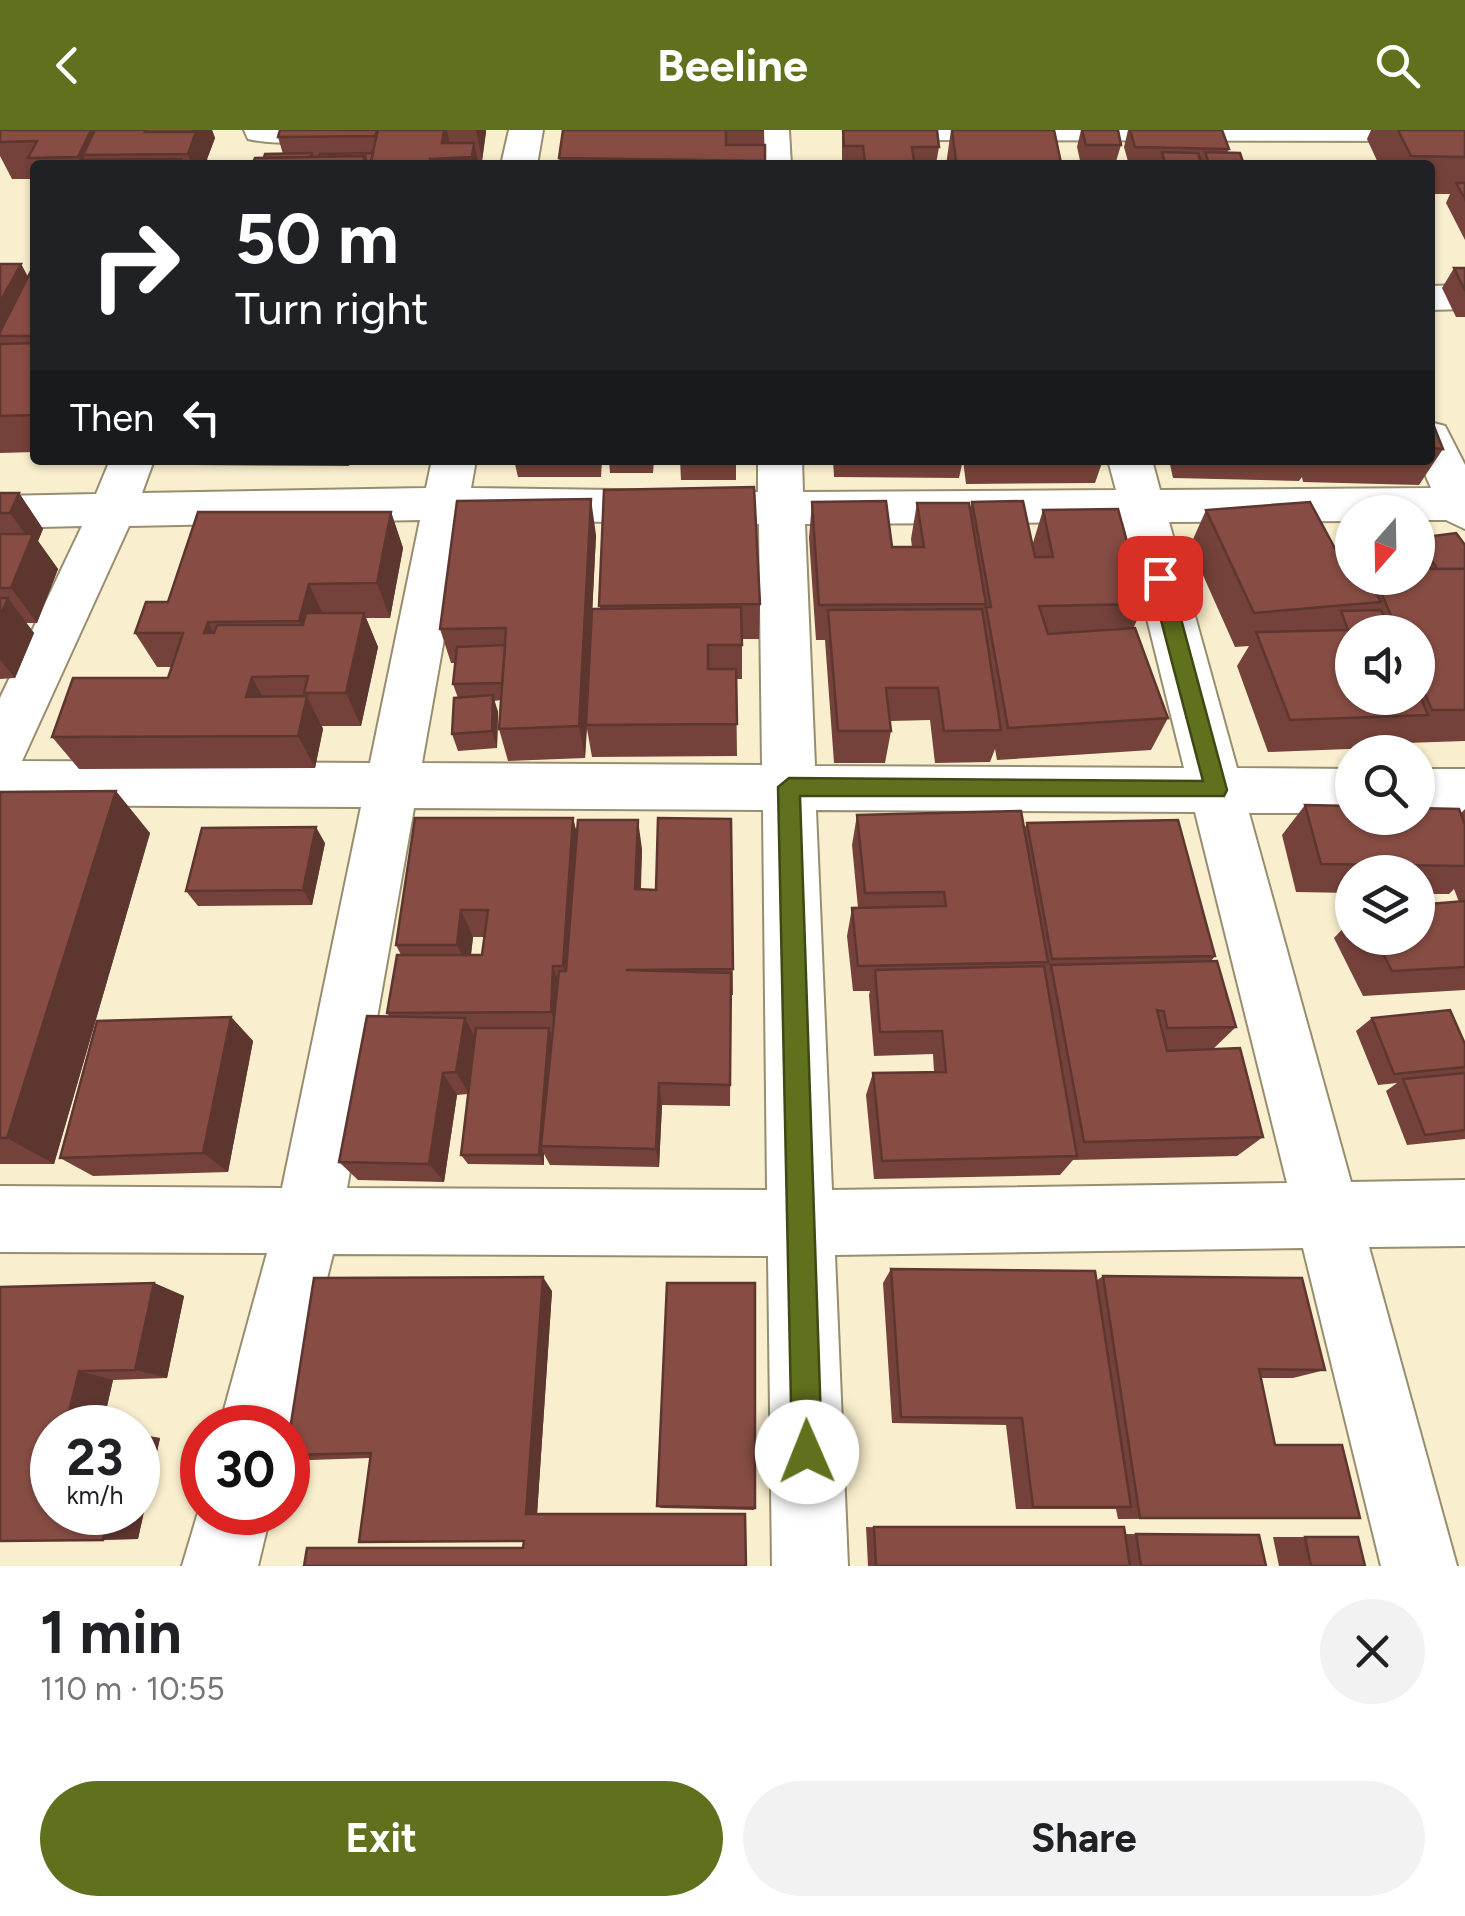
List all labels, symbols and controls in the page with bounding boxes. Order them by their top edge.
icon: back [40,38,95,93]
text: Beeline [657,38,808,92]
icon: search [1370,38,1425,93]
text: 50 m [235,196,399,281]
icon: right [70,200,200,330]
text: Turn right [235,281,428,335]
icon: left [174,390,229,445]
text: Then [70,395,154,441]
north arrow [1335,495,1435,595]
map controls [1335,495,1435,955]
pin [1118,536,1203,621]
icon: arrive [1133,551,1188,606]
button: sound [1335,615,1435,715]
button: search [1335,735,1435,835]
button: layers [1335,855,1435,955]
position arrow [755,1400,859,1504]
speed limit sign: 30 [180,1405,310,1535]
text: 23 [67,1427,123,1488]
text: km/h [66,1480,124,1510]
text: 1 min [40,1596,182,1668]
button: close [1320,1599,1425,1704]
text: 110 m · 10:55 [40,1670,225,1708]
button: Exit [40,1781,723,1896]
button: Share [743,1781,1425,1896]

